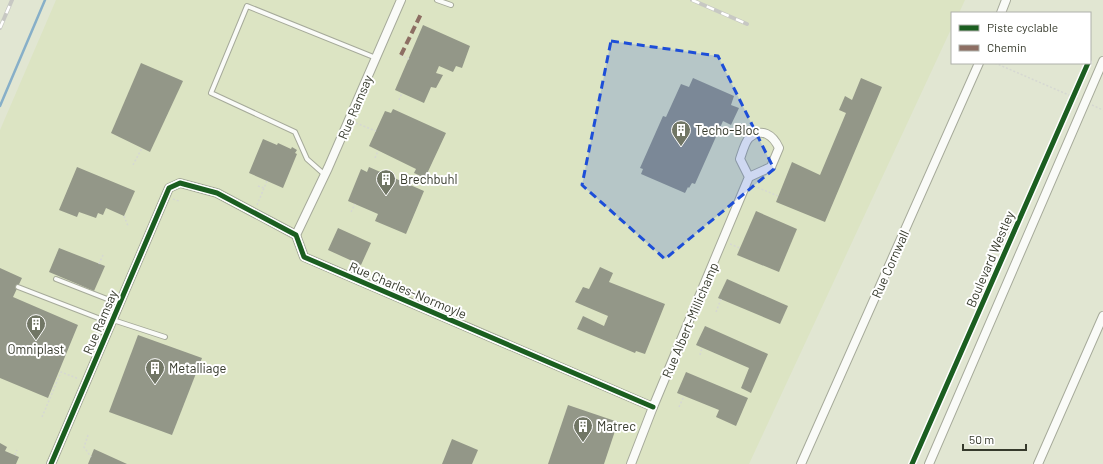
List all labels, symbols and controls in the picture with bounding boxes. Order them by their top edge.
legend [951,12,1091,64]
text: Piste cyclable [987,20,1058,34]
text: Chemin [987,40,1027,54]
street label: Rue Ramsay [334,72,376,142]
building icon: Techo-Bloc [670,119,692,147]
place label: Techo-Bloc [695,122,760,138]
building icon: Brechbuhl [375,168,397,196]
place label: Brechbuhl [400,171,458,187]
street label: Boulevard Westley [962,208,1018,310]
street label: Rue Cornwall [868,227,912,301]
street label: Rue Charles-Normoyle [347,258,469,322]
street label: Rue Albert-Millichamp [658,260,722,380]
street label: Rue Ramsay [79,287,121,357]
building icon: Omniplast [25,313,47,341]
place label: Omniplast [8,341,64,357]
building icon: Metalliage [144,357,166,385]
place label: Metalliage [169,360,226,376]
building icon: Matrec [572,415,594,443]
place label: Matrec [597,418,636,434]
scale bar [963,426,1026,452]
text: 50 m [969,432,994,446]

